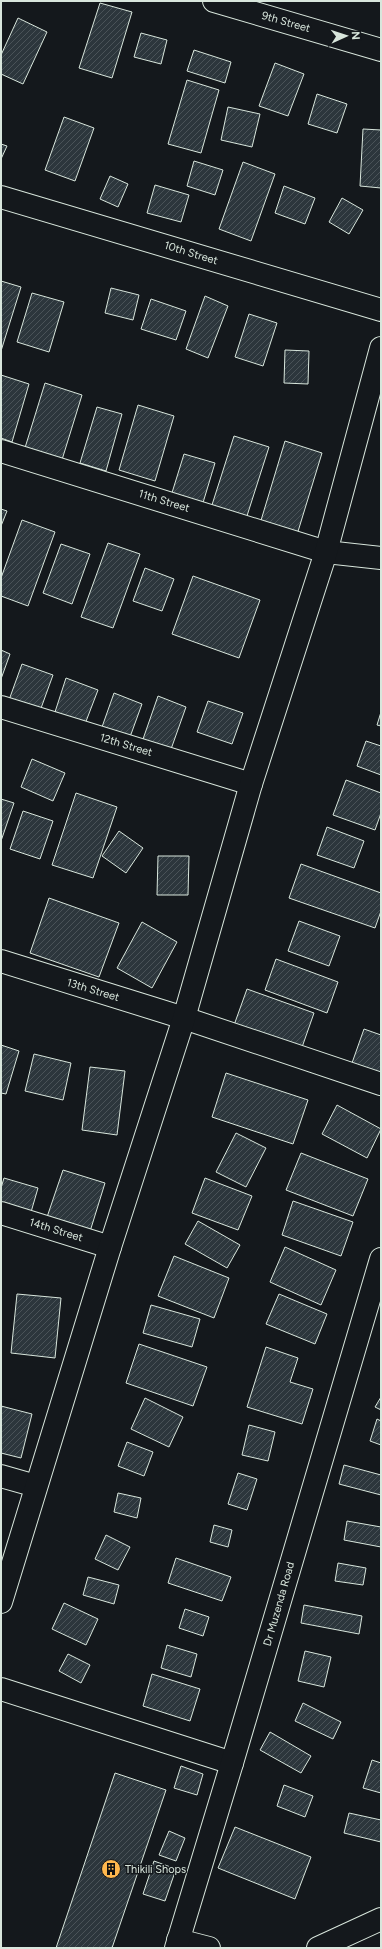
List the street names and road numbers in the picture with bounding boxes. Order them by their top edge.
street label: 9th Street [260,9,312,35]
street label: 10th Street [163,239,219,267]
street label: 11th Street [137,487,191,515]
street label: 12th Street [98,731,154,759]
street label: 13th Street [65,976,121,1004]
street label: 14th Street [28,1216,84,1244]
street label: Dr Muzenda Road [261,1560,297,1648]

